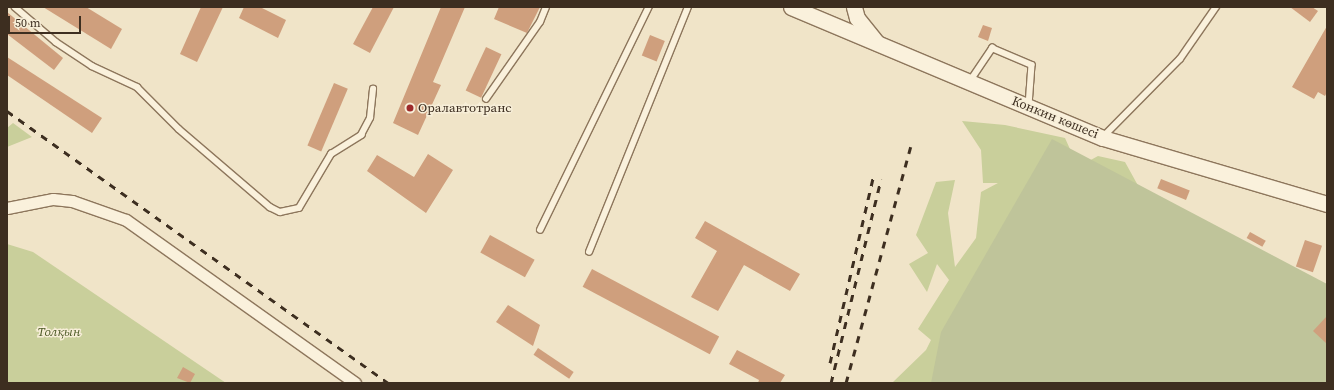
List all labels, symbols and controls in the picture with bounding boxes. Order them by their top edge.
scale bar [10,8,83,34]
text: 50 m [15,15,41,31]
street label: Конкин көшесі [1009,93,1101,143]
place label: Оралавтотранс [418,100,512,116]
marker: Оралавтотранс [405,103,415,113]
park label: Толқын [38,324,80,340]

